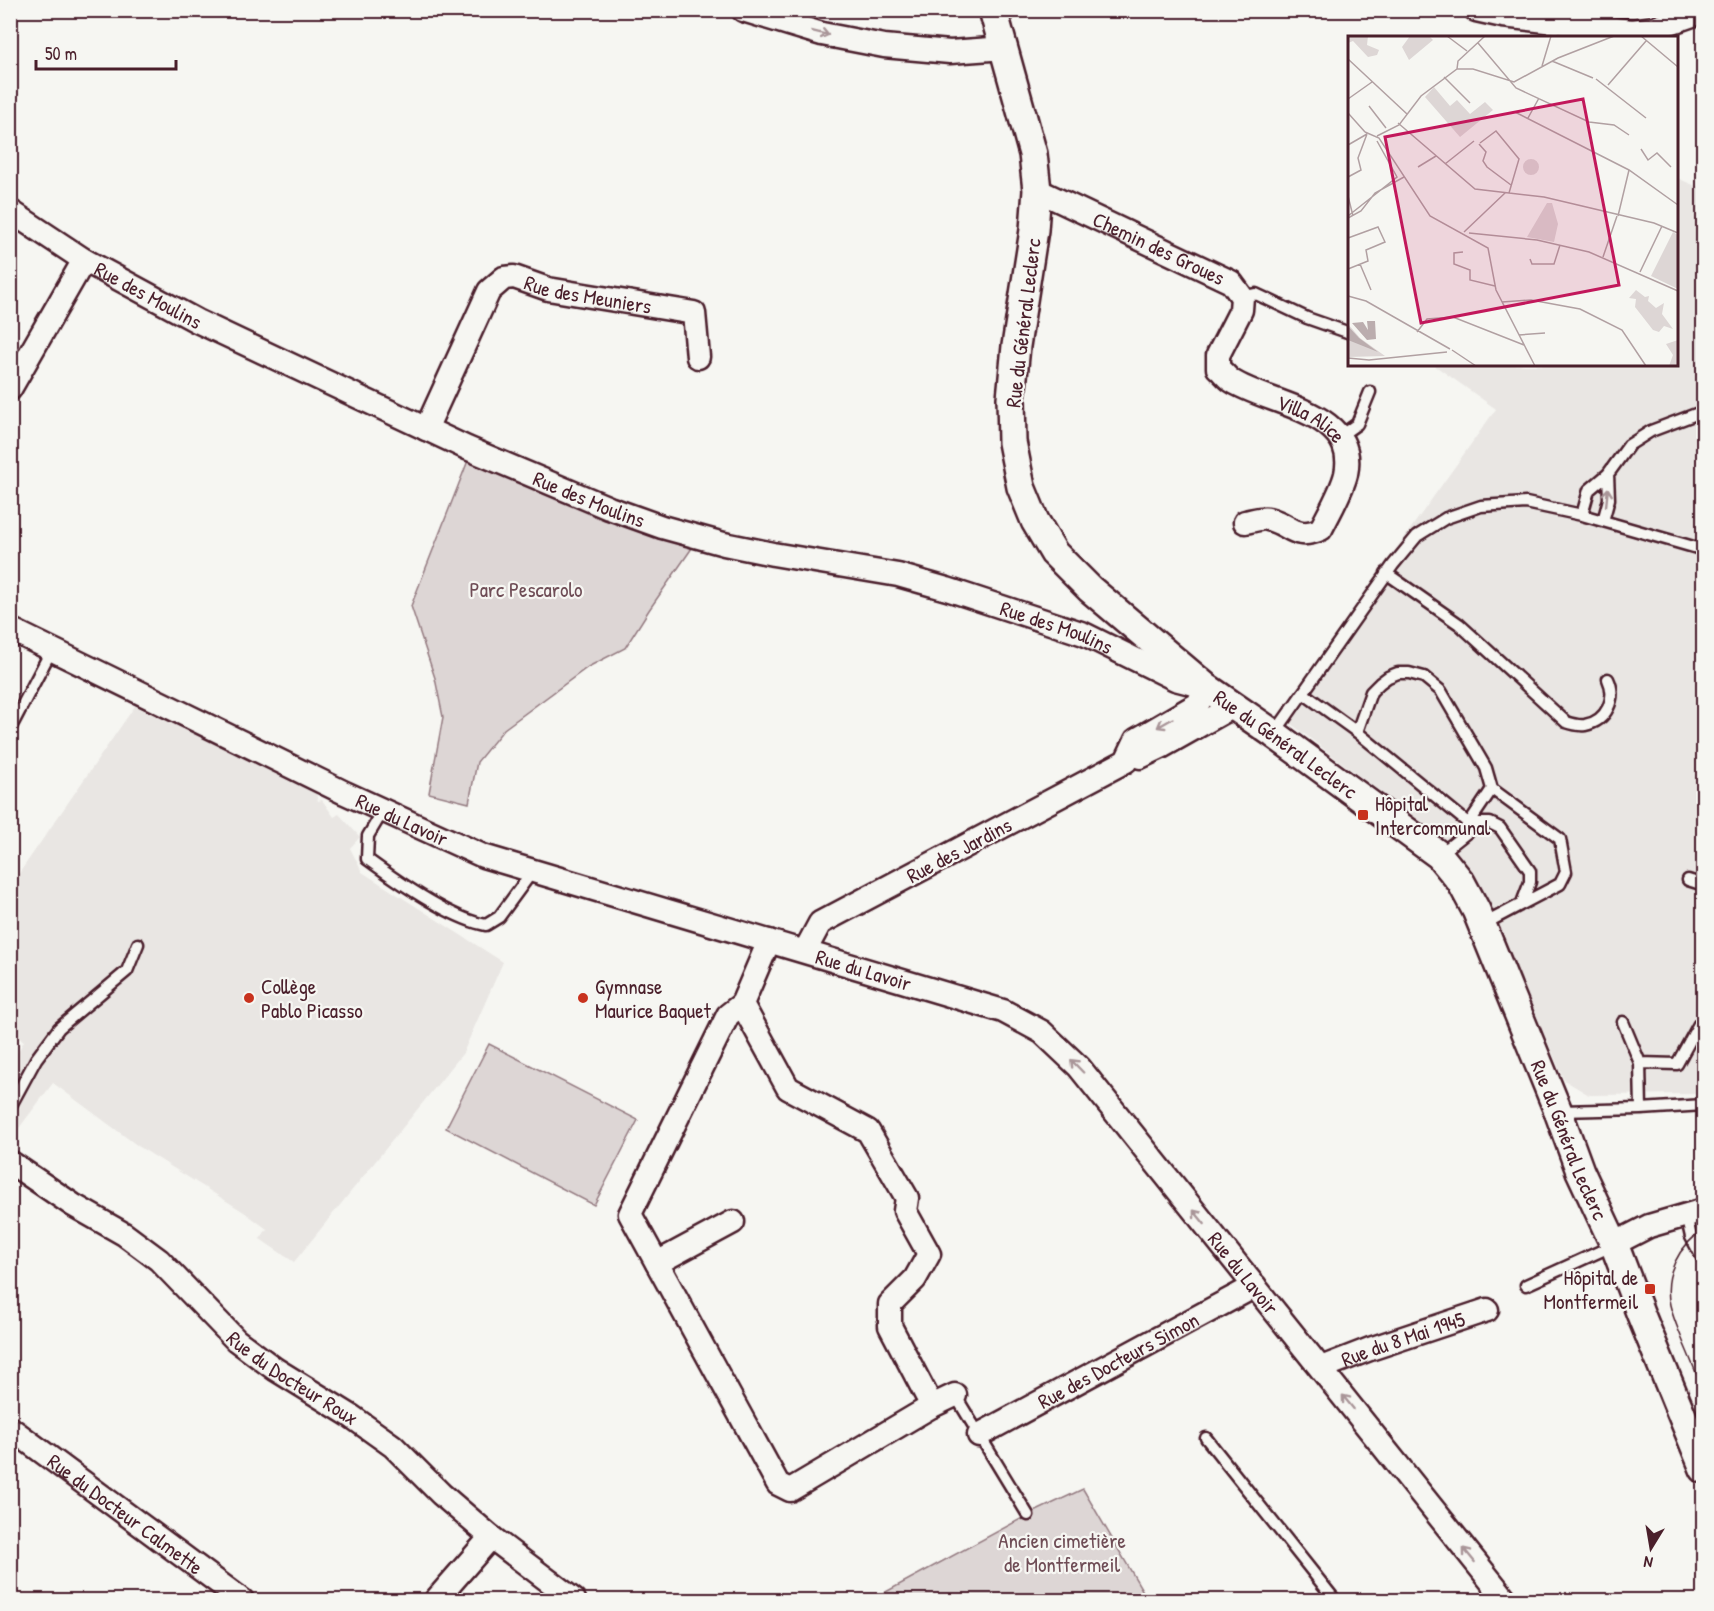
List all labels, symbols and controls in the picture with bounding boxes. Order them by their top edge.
one-way arrow [810,27,829,39]
scale bar [36,33,176,71]
inset map [1348,36,1678,366]
text: 50 m [45,41,77,66]
street label: Chemin des Groues [1088,204,1230,292]
street label: Rue du Général Leclerc [998,236,1048,409]
street label: Rue des Moulins [90,254,207,336]
street label: Rue des Meuniers [521,267,654,320]
street label: Villa Alice [1273,387,1353,448]
street label: Rue des Moulins [529,463,649,534]
one-way arrow [1602,488,1613,508]
park label: Parc Pescarolo [470,575,582,604]
street label: Rue des Moulins [997,593,1118,661]
street label: Rue du Général Leclerc [1208,682,1364,806]
one-way arrow [1157,717,1174,729]
street label: Rue du Lavoir [352,786,453,853]
place label: Hôpital Intercommunal [1375,789,1490,842]
marker: Hôpital Intercommunal [1356,808,1370,822]
street label: Rue des Jardins [901,810,1017,890]
street label: Rue du Lavoir [812,942,915,997]
place label: Collège Pablo Picasso [261,972,363,1025]
place label: Gymnase Maurice Baquet [595,972,712,1025]
marker: Collège Pablo Picasso [242,991,256,1005]
marker: Gymnase Maurice Baquet [576,991,590,1005]
street label: Rue du Général Leclerc [1524,1055,1616,1225]
one-way arrow [1070,1059,1084,1074]
one-way arrow [1193,1210,1206,1226]
street label: Rue du Lavoir [1202,1225,1286,1320]
place label: Hôpital de Montfermeil [1543,1263,1638,1316]
marker: Hôpital de Montfermeil [1643,1282,1657,1296]
street label: Rue du 8 Mai 1945 [1337,1304,1469,1373]
street label: Rue des Docteurs Simon [1032,1305,1204,1415]
street label: Rue du Docteur Roux [220,1324,365,1432]
one-way arrow [1341,1394,1354,1410]
street label: Rue du Docteur Calmette [42,1446,209,1581]
north arrow [1621,1518,1681,1578]
park label: Ancien cimetière de Montfermeil [998,1526,1126,1579]
one-way arrow [1463,1547,1476,1563]
text: N [1641,1551,1654,1574]

